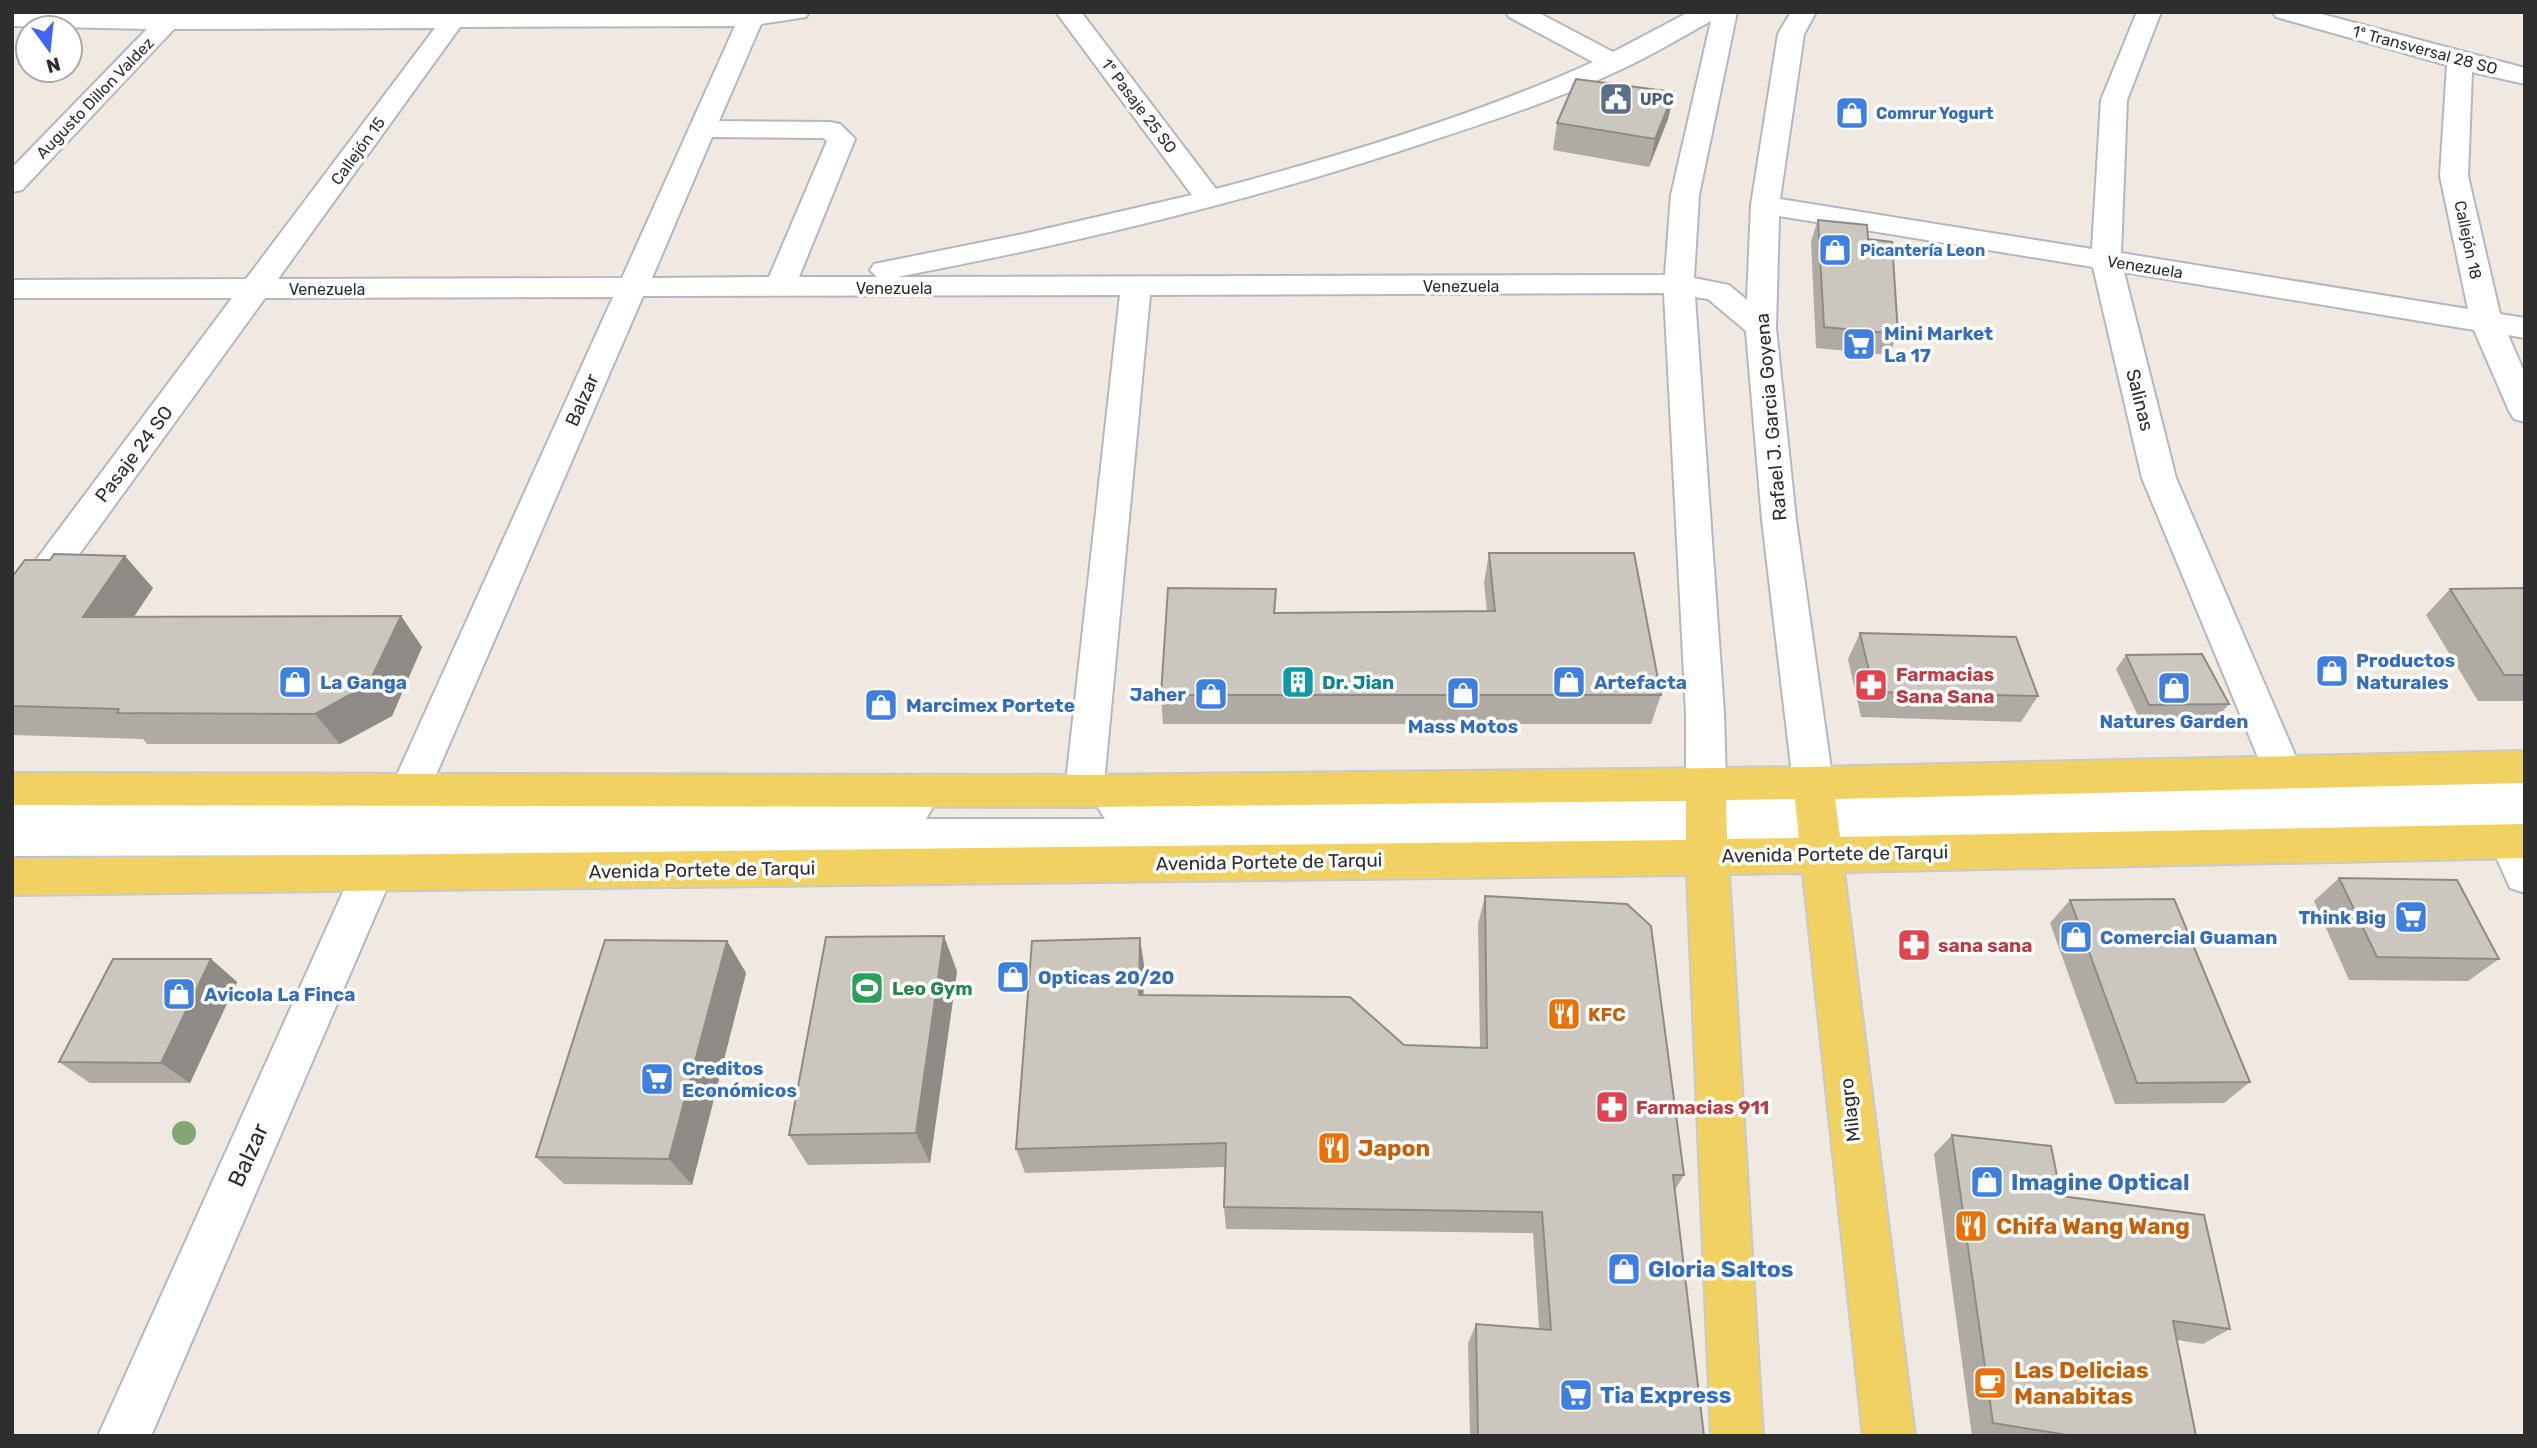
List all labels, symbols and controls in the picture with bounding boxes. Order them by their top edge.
north arrow [14,14,84,84]
street label: 1º Transversal 28 SO [2351,22,2499,78]
street label: Augusto Dillon Valdez [32,34,158,162]
text: N [44,52,63,78]
street label: 1º Pasaje 25 SO [1097,55,1181,157]
public building icon: UPC [1597,80,1635,118]
place label: UPC [1640,90,1674,109]
shop icon: Comrur Yogurt [1833,94,1871,132]
place label: Comrur Yogurt [1876,104,1994,123]
street label: Callejón 15 [327,113,389,189]
street label: Callejón 18 [2450,199,2486,281]
shop icon: Picantería Leon [1816,231,1854,269]
place label: Picantería Leon [1860,241,1985,260]
street label: Venezuela [2106,252,2184,282]
street label: Venezuela [1423,277,1499,296]
street label: Venezuela [856,279,932,298]
street label: Venezuela [289,280,365,299]
street label: Rafael J. Garcia Goyena [1750,312,1792,522]
place label: Mini Market La 17 [1884,322,1993,367]
supermarket icon: Mini Market La 17 [1840,325,1878,363]
street label: Salinas [2121,367,2159,433]
street label: Balzar [560,369,604,430]
street label: Pasaje 24 SO [90,401,178,507]
place label: Productos Naturales [2356,649,2455,694]
shop icon: Productos Naturales [2313,652,2351,690]
shop icon: La Ganga [276,663,314,701]
building icon: Dr. Jian [1279,663,1317,701]
shop icon: Artefacta [1550,663,1588,701]
place label: Farmacias Sana Sana [1896,663,1995,708]
pharmacy icon: Farmacias Sana Sana [1852,666,1890,704]
shop icon: Natures Garden [2155,669,2193,707]
place label: La Ganga [320,671,407,694]
place label: Dr. Jian [1322,671,1394,694]
place label: Artefacta [1594,671,1687,694]
shop icon: Mass Motos [1444,674,1482,712]
shop icon: Jaher [1192,675,1230,713]
place label: Jaher [1130,683,1186,706]
shop icon: Marcimex Portete [862,686,900,724]
place label: Marcimex Portete [906,694,1075,717]
place label: Natures Garden [2099,710,2249,733]
place label: Mass Motos [1408,715,1518,738]
street label: Avenida Portete de Tarqui [1721,841,1949,867]
street label: Avenida Portete de Tarqui [1155,849,1383,875]
street label: Avenida Portete de Tarqui [588,857,816,883]
supermarket icon: Think Big [2392,898,2430,936]
place label: Think Big [2298,906,2386,929]
shop icon: Comercial Guaman [2057,918,2095,956]
pharmacy icon: sana sana [1895,926,1933,964]
place label: Comercial Guaman [2100,926,2277,949]
place label: sana sana [1938,934,2032,957]
shop icon: Opticas 20/20 [994,958,1032,996]
place label: Opticas 20/20 [1038,966,1175,989]
sports icon: Leo Gym [848,969,886,1007]
shop icon: Avicola La Finca [160,975,198,1013]
place label: Leo Gym [892,977,973,1000]
place label: Avicola La Finca [204,983,356,1006]
restaurant icon: KFC [1545,995,1583,1033]
place label: KFC [1588,1003,1626,1026]
place label: Creditos Económicos [682,1057,797,1102]
supermarket icon: Creditos Económicos [638,1060,676,1098]
street label: Milagro [1835,1077,1865,1143]
pharmacy icon: Farmacias 911 [1593,1088,1631,1126]
place label: Farmacias 911 [1636,1096,1769,1119]
street label: Balzar [222,1119,274,1191]
restaurant icon: Japon [1315,1129,1353,1167]
place label: Japon [1358,1134,1430,1162]
shop icon: Imagine Optical [1968,1163,2006,1201]
place label: Imagine Optical [2011,1168,2189,1196]
restaurant icon: Chifa Wang Wang [1952,1207,1990,1245]
place label: Chifa Wang Wang [1996,1212,2190,1240]
shop icon: Gloria Saltos [1605,1250,1643,1288]
place label: Gloria Saltos [1648,1255,1794,1283]
place label: Las Delicias Manabitas [2014,1356,2149,1410]
cafe icon: Las Delicias Manabitas [1971,1364,2009,1402]
supermarket icon: Tia Express [1557,1376,1595,1414]
place label: Tia Express [1600,1381,1732,1409]

